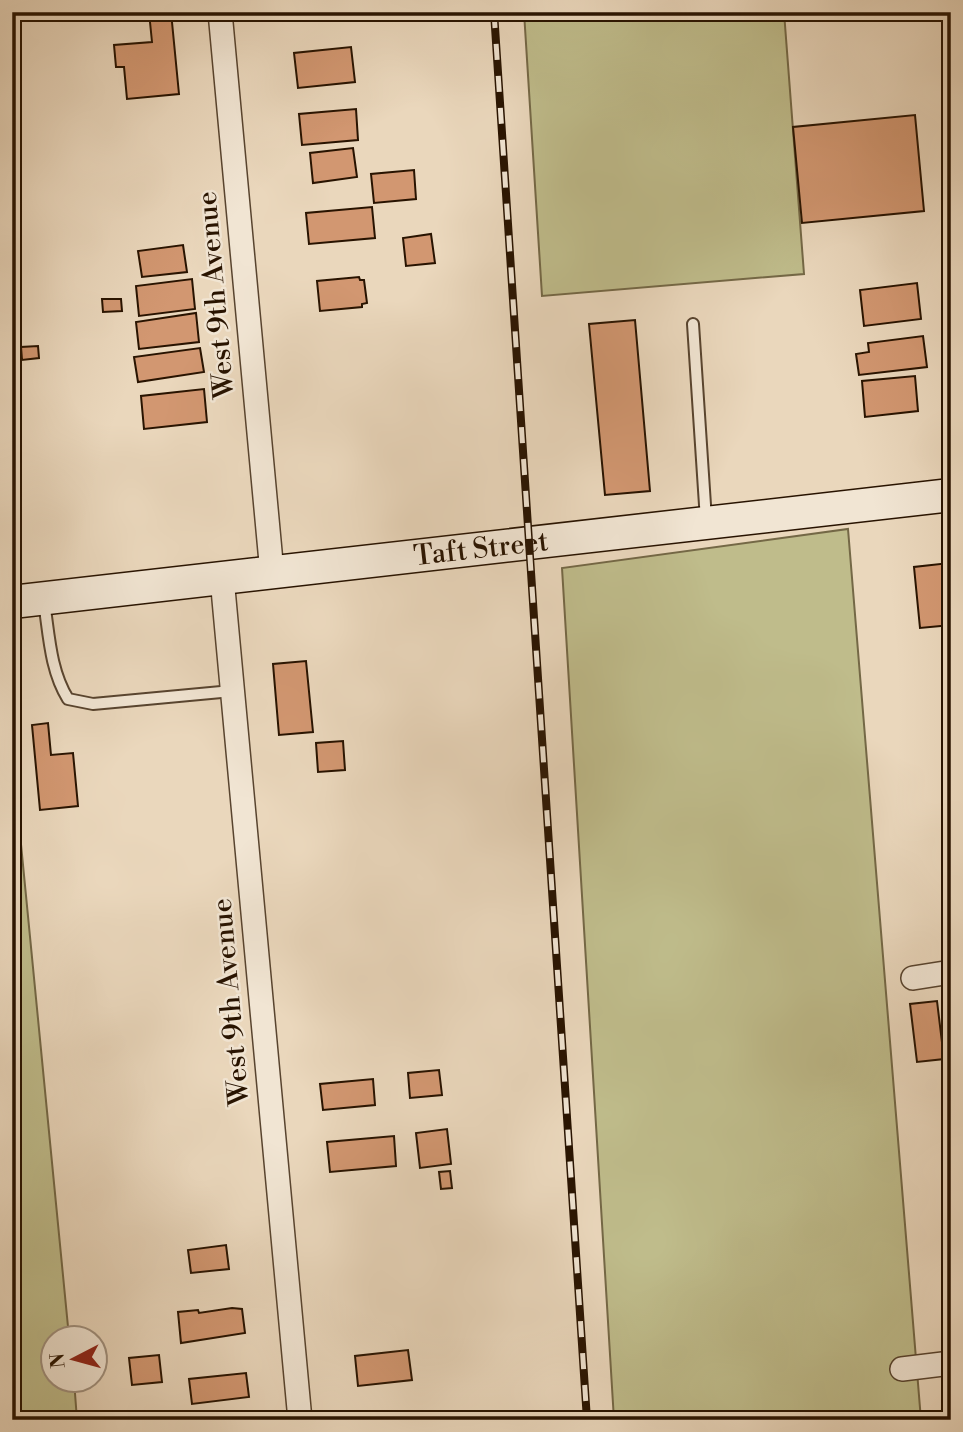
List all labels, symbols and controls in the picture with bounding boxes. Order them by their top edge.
street label: West 9th Avenue [190,190,243,401]
street label: Taft Street [412,524,550,574]
street label: West 9th Avenue [205,897,258,1108]
north arrow [38,1324,108,1394]
text: N [45,1352,71,1369]

